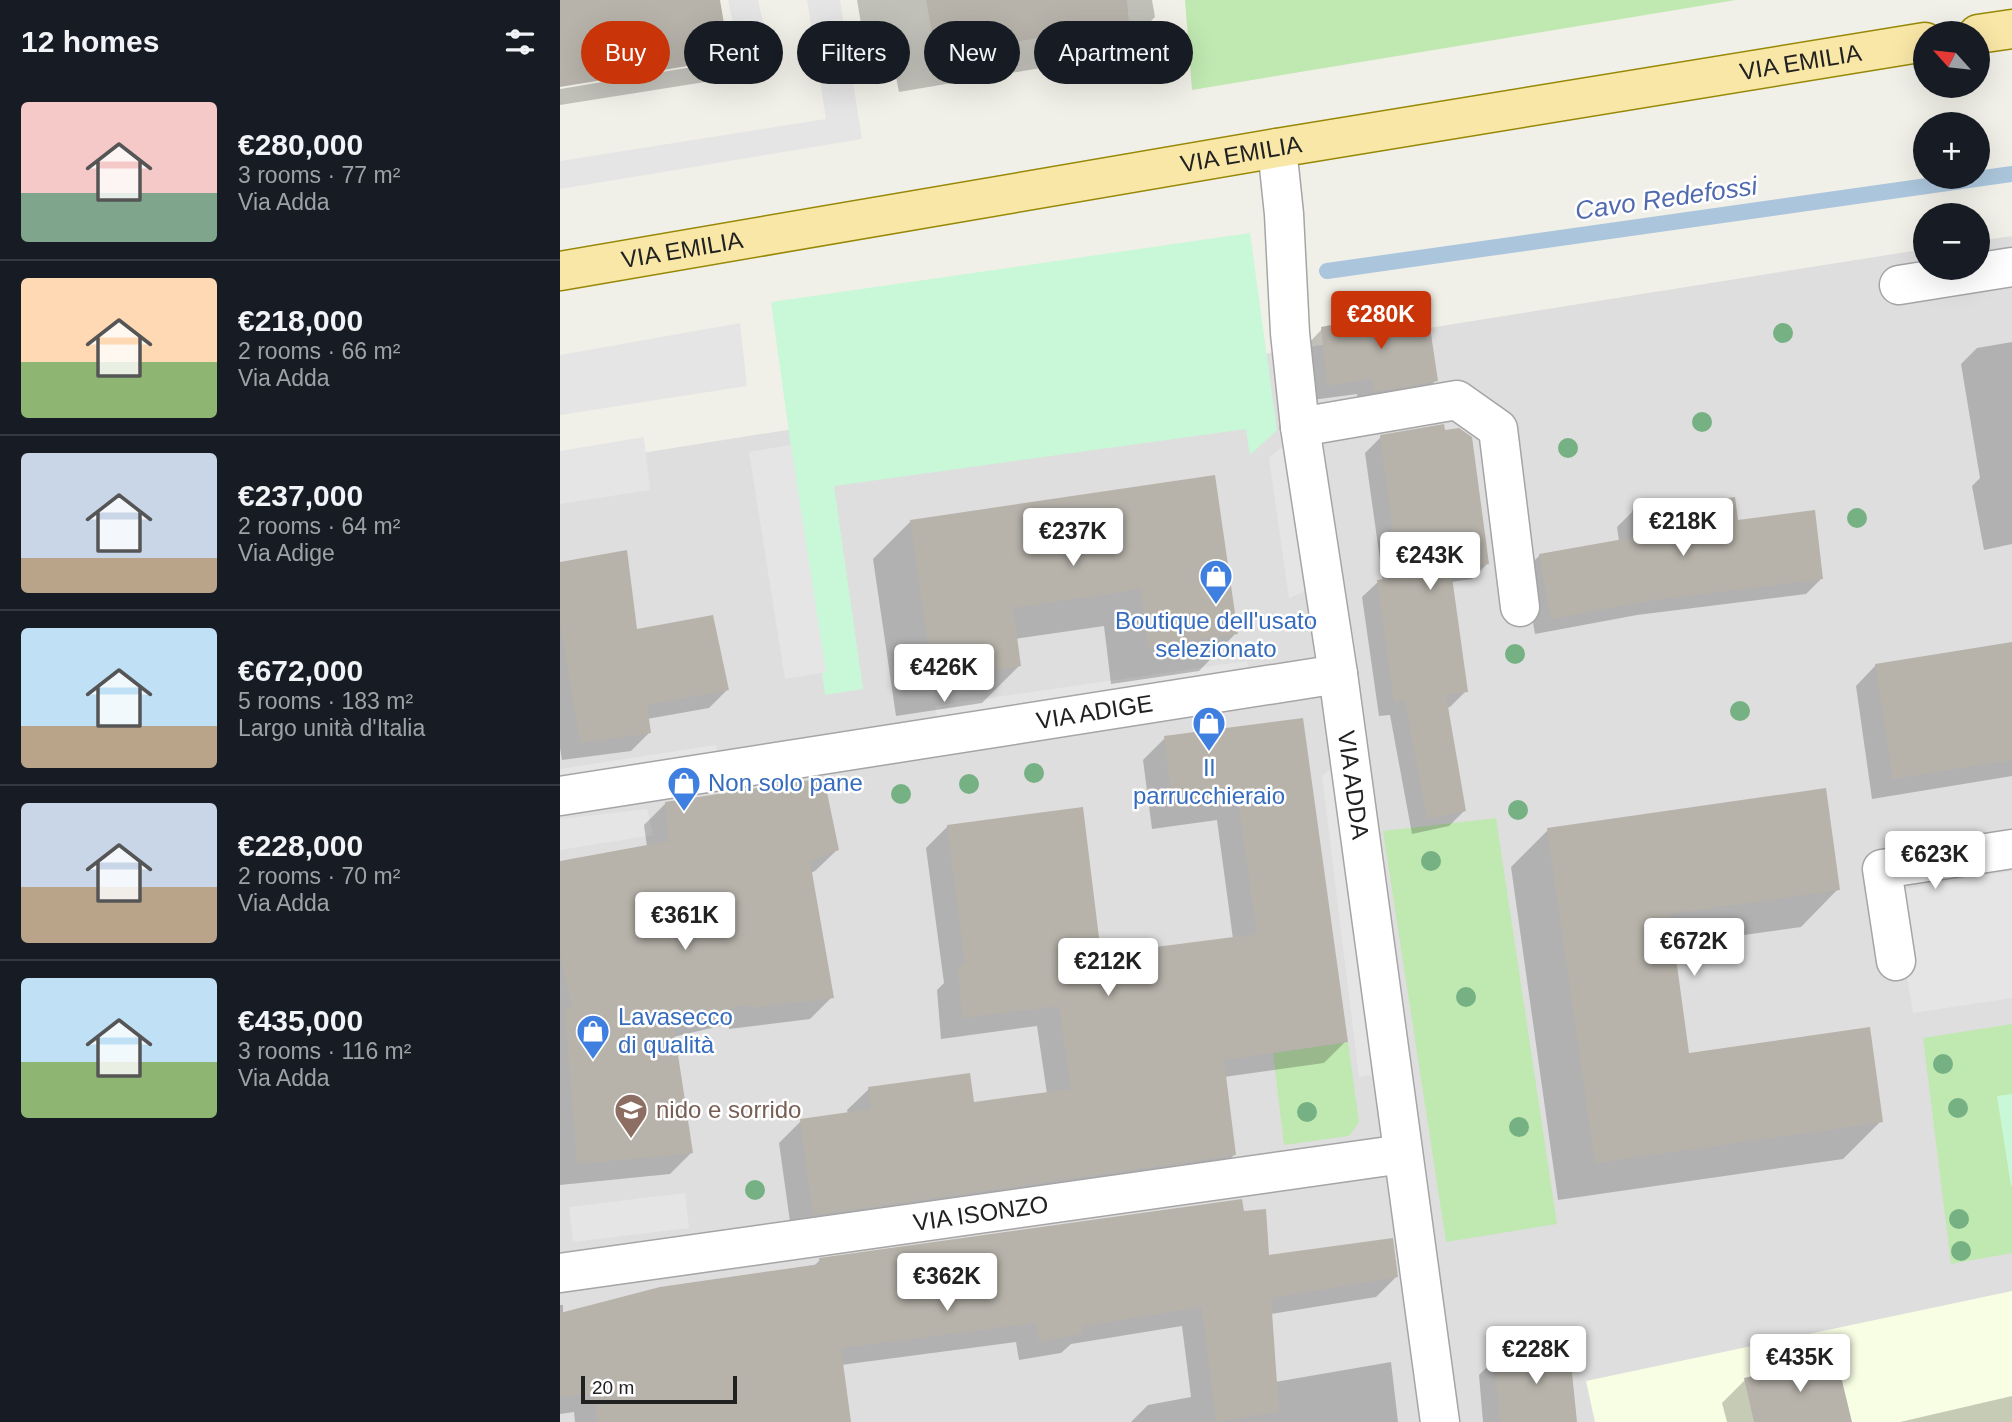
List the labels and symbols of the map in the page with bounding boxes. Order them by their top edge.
north arrow [1913,21,1990,98]
street label: VIA EMILIA [1738,39,1863,85]
street label: VIA EMILIA [1178,130,1304,177]
water label: Cavo Redefossi [1573,170,1760,226]
street label: VIA EMILIA [619,226,745,273]
pin: €280K [1332,292,1430,351]
pin: €218K [1634,498,1732,558]
pin: €237K [1024,508,1122,568]
pin: €243K [1381,532,1479,592]
shop icon: Boutique dell'usato selezionato [1197,557,1235,606]
place label: Boutique dell'usato selezionato [1115,607,1317,662]
pin: €426K [895,644,993,704]
street label: VIA ADIGE [1034,689,1154,734]
shop icon: Il parrucchieraio [1190,704,1228,753]
street label: VIA ADDA [1333,729,1374,841]
place label: Il parrucchieraio [1133,754,1285,809]
shop icon: Non solo pane [665,764,703,813]
place label: Non solo pane [708,769,863,796]
pin: €623K [1886,832,1984,891]
pin: €361K [636,892,734,952]
pin: €672K [1645,918,1743,978]
pin: €212K [1059,939,1157,998]
place label: Lavasecco di qualità [618,1003,733,1058]
shop icon: Lavasecco di qualità [574,1012,612,1061]
school or university icon: nido e sorrido [612,1091,650,1140]
place label: nido e sorrido [656,1096,801,1123]
street label: VIA ISONZO [911,1190,1050,1236]
pin: €362K [898,1254,996,1313]
pin: €228K [1487,1326,1585,1386]
pin: €435K [1751,1334,1849,1394]
scale bar [581,1373,737,1405]

